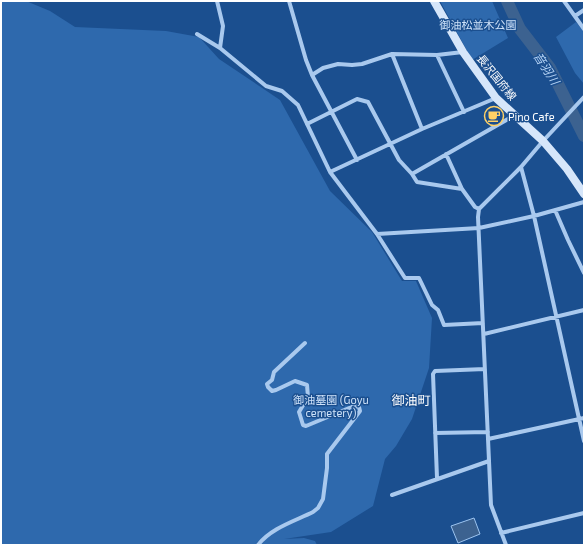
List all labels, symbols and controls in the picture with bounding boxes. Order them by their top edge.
park label: 御油松並木公園 [439,18,517,31]
water label: 音羽川 [531,49,564,89]
street label: 長沢国府線 [475,52,519,102]
cafe icon: Pino Cafe [483,105,505,127]
place label: Pino Cafe [508,110,555,123]
district label: 御油町 [391,392,431,408]
park label: 御油墓園 (Goyu cemetery) [292,393,369,419]

